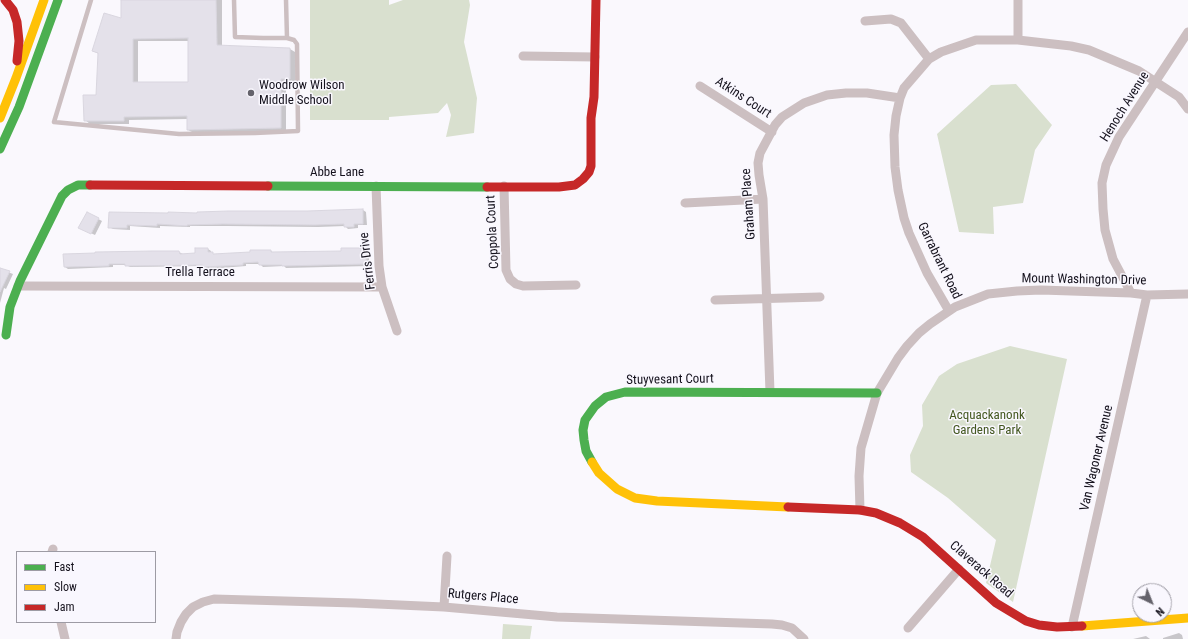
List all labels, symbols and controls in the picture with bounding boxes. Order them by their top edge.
street label: Henoch Avenue [1097,69,1153,145]
street label: Atkins Court [712,74,774,122]
place label: Woodrow Wilson Middle School [259,78,345,109]
marker: Woodrow Wilson Middle School [246,88,256,98]
street label: Abbe Lane [310,165,364,181]
street label: Graham Place [739,168,759,240]
street label: Coppola Court [483,195,503,269]
street label: Garrabrant Road [914,220,964,302]
street label: Ferris Drive [357,231,379,291]
street label: Trella Terrace [165,265,235,281]
street label: Mount Washington Drive [1021,271,1147,289]
street label: Stuyvesant Court [626,371,714,389]
street label: Van Wagoner Avenue [1077,404,1117,512]
park label: Acquackanonk Gardens Park [949,408,1025,439]
street label: Claverack Road [946,538,1016,602]
legend [16,551,156,623]
text: Fast [54,560,74,574]
text: Slow [54,580,77,594]
north arrow [1132,583,1172,623]
street label: Rutgers Place [447,586,519,608]
text: Jam [54,600,75,614]
text: N [1153,604,1167,618]

